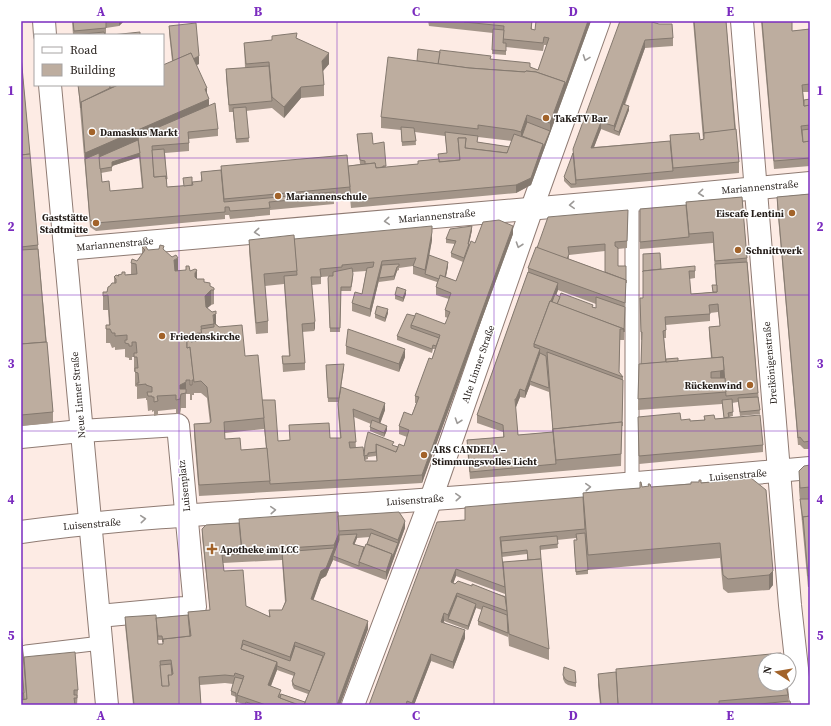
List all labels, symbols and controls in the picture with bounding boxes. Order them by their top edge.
text: A [97,3,106,20]
text: B [254,3,263,20]
text: C [412,3,420,20]
text: D [568,3,578,20]
text: E [726,3,734,20]
legend [34,34,164,86]
text: Road [70,42,97,58]
one-way arrow [582,54,591,61]
text: Building [70,62,115,78]
text: 1 [7,82,15,99]
text: 1 [816,82,824,99]
place label: TaKeTV Bar [554,112,608,125]
marker: TaKeTV Bar [541,113,551,123]
place label: Damaskus Markt [100,126,178,139]
marker: Damaskus Markt [87,127,97,137]
street label: Mariannenstraße [721,177,799,197]
one-way arrow [698,188,705,197]
place label: Mariannenschule [286,190,367,203]
marker: Mariannenschule [273,191,283,201]
one-way arrow [569,200,575,209]
street label: Mariannenstraße [398,206,476,226]
place label: Eiscafe Lentini [716,207,784,220]
marker: Eiscafe Lentini [787,208,797,218]
place label: Gaststätte Stadtmitte [40,211,88,236]
one-way arrow [384,216,390,225]
text: 2 [7,218,15,235]
marker: Gaststätte Stadtmitte [91,218,101,228]
text: 2 [816,218,824,235]
one-way arrow [254,227,260,236]
street label: Mariannenstraße [76,234,154,254]
one-way arrow [515,241,524,248]
place label: Schnittwerk [746,244,802,257]
marker: Schnittwerk [733,245,743,255]
street label: Dreikönigenstraße [760,321,780,405]
street label: Alte Linner Straße [459,323,497,405]
place label: Friedenskirche [170,330,240,343]
marker: Friedenskirche [157,331,167,341]
street label: Neue Linner Straße [68,351,88,439]
text: 3 [7,355,15,372]
text: 3 [816,355,824,372]
place label: Rückenwind [684,379,742,392]
marker: Rückenwind [745,380,755,390]
one-way arrow [454,417,463,424]
place label: ARS CANDELA – Stimmungsvolles Licht [432,443,537,468]
marker: ARS CANDELA – Stimmungsvolles Licht [419,450,429,460]
street label: Luisenplatz [175,459,193,512]
street label: Luisenstraße [709,466,767,484]
one-way arrow [585,483,591,492]
text: 4 [7,491,15,508]
street label: Luisenstraße [386,491,444,509]
text: 4 [816,491,824,508]
one-way arrow [455,493,461,502]
one-way arrow [270,505,276,514]
street label: Luisenstraße [63,515,121,533]
one-way arrow [140,515,146,524]
place label: Apotheke im LCC [220,543,299,556]
marker: Apotheke im LCC [207,544,217,554]
text: 5 [7,627,15,644]
text: 5 [816,627,824,644]
north arrow [757,652,797,692]
text: N [760,665,776,676]
text: A [97,707,106,724]
text: B [254,707,263,724]
text: C [412,707,420,724]
text: D [568,707,578,724]
text: E [726,707,734,724]

